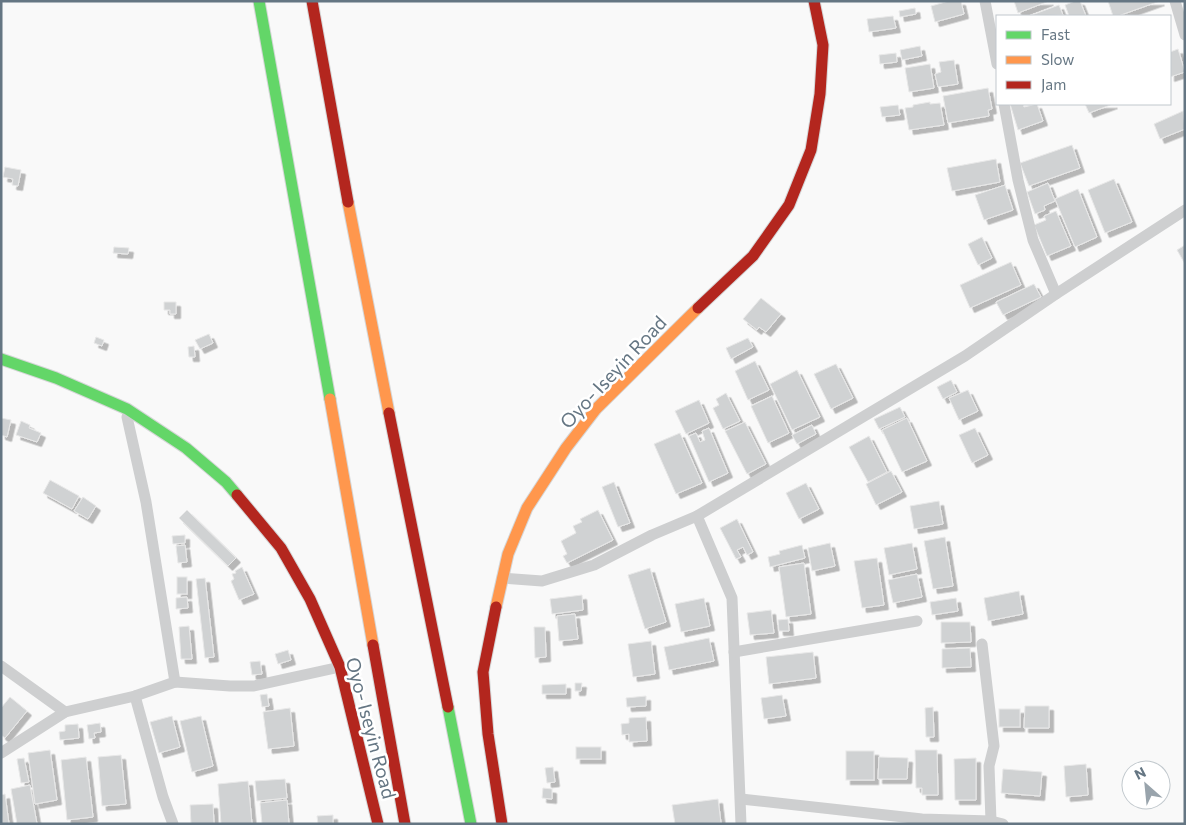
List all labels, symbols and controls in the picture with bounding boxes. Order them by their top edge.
legend [996,15,1171,105]
text: Fast [1041,25,1070,43]
text: Slow [1041,50,1074,68]
text: Jam [1041,75,1066,93]
street label: Oyo- Iseyin Road [555,311,671,433]
street label: Oyo- Iseyin Road [342,655,401,801]
north arrow [1121,760,1171,810]
text: N [1131,763,1148,783]

